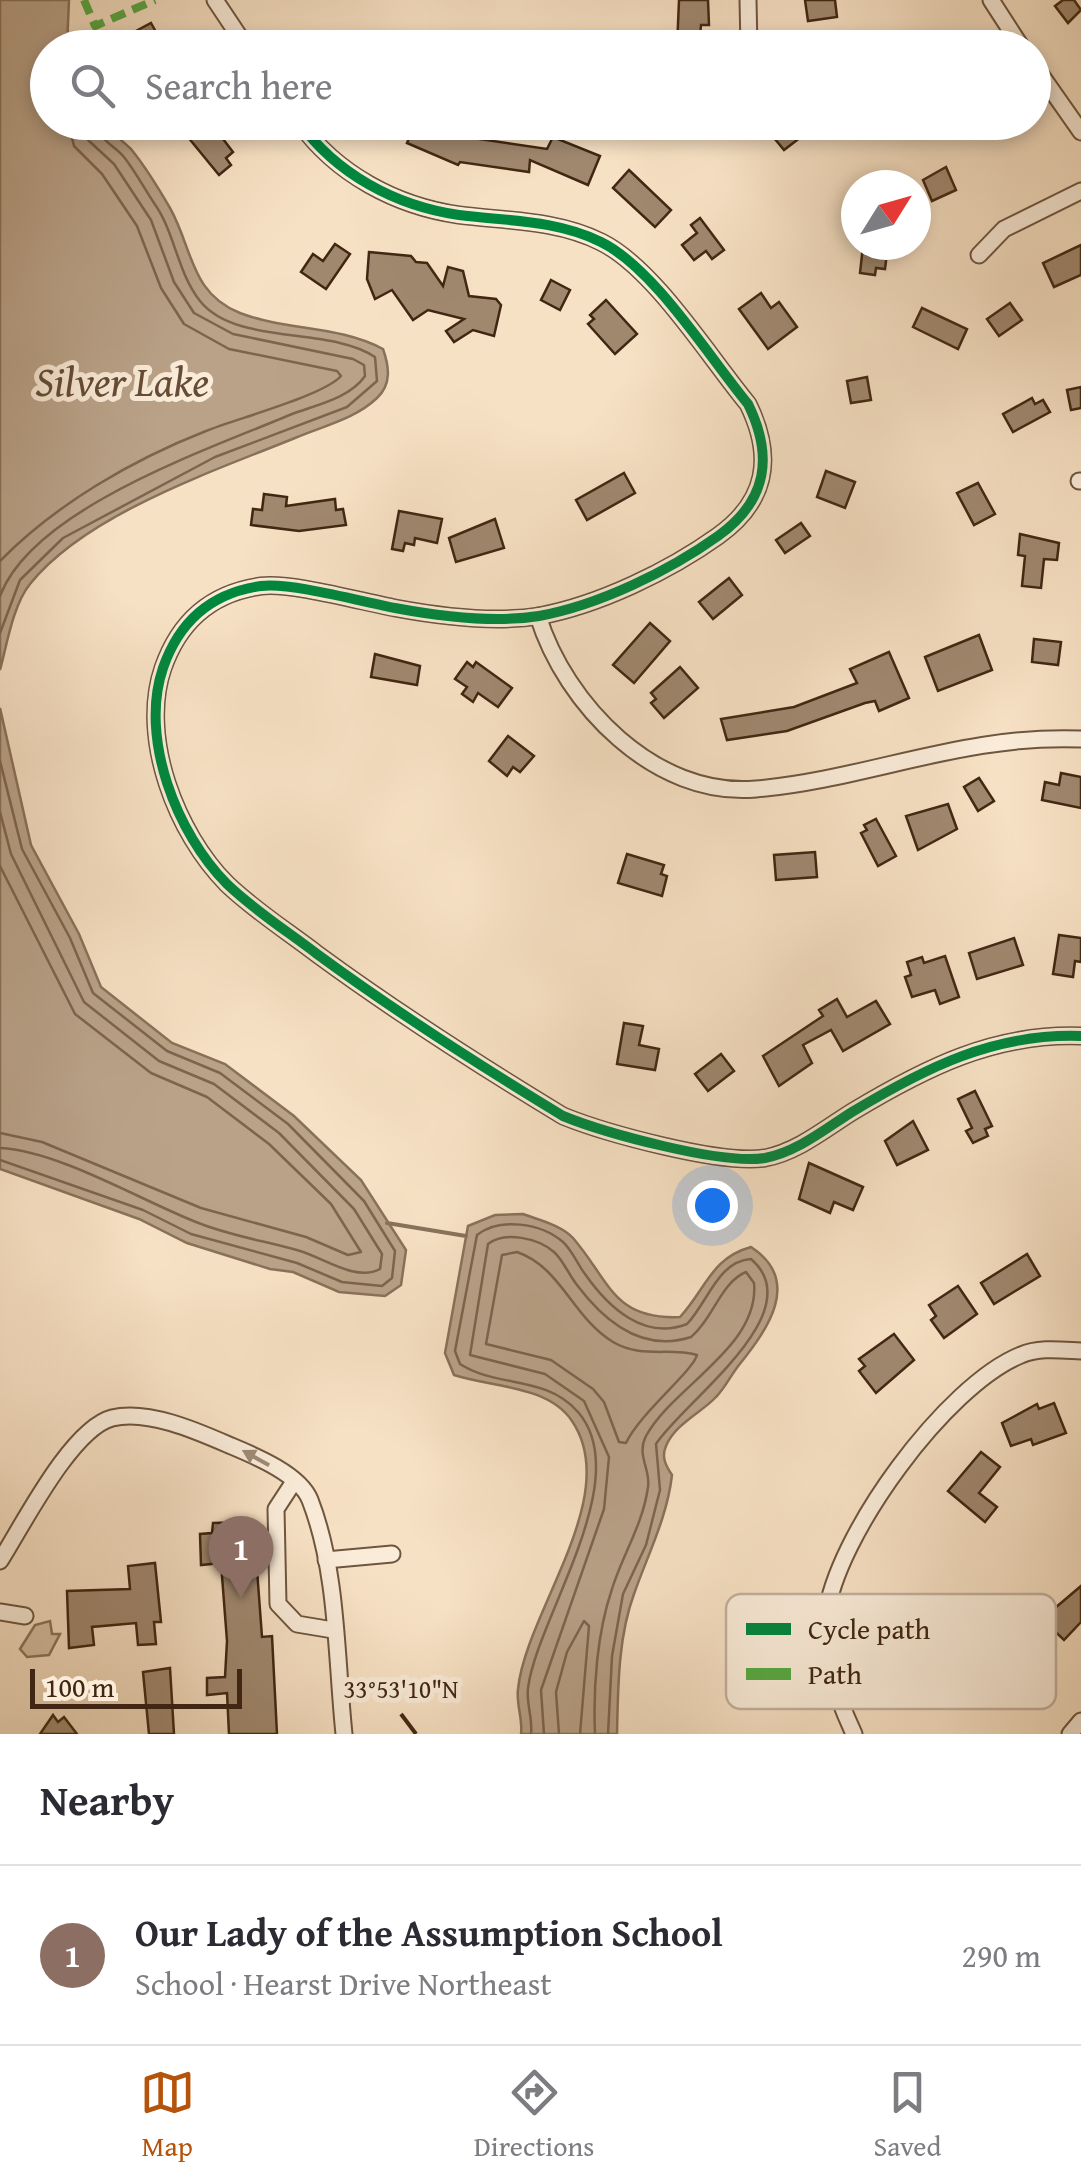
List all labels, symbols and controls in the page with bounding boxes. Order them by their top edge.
search box [30,30,1051,140]
text: Search here [145,57,333,113]
icon: search [65,58,120,113]
north arrow [841,170,931,260]
water label: Silver Lake [35,350,209,411]
your location [687,1180,738,1231]
one-way arrow [241,1449,270,1466]
pin: 1 [208,1516,274,1598]
legend [726,1594,1056,1709]
text: Cycle path [808,1608,931,1649]
text: Path [808,1653,862,1694]
scale bar [30,1664,242,1708]
text: 100 m [45,1666,114,1707]
text: 33°53'10"N [344,1671,458,1707]
text: Nearby [40,1769,174,1830]
text: Our Lady of the Assumption School [135,1904,723,1960]
text: 1 [64,1932,81,1979]
text: 290 m [962,1932,1041,1979]
text: School · Hearst Drive Northeast [135,1960,552,2007]
tab: Map [140,2065,195,2166]
tab: Directions [474,2065,594,2166]
tab: Saved [874,2065,941,2166]

